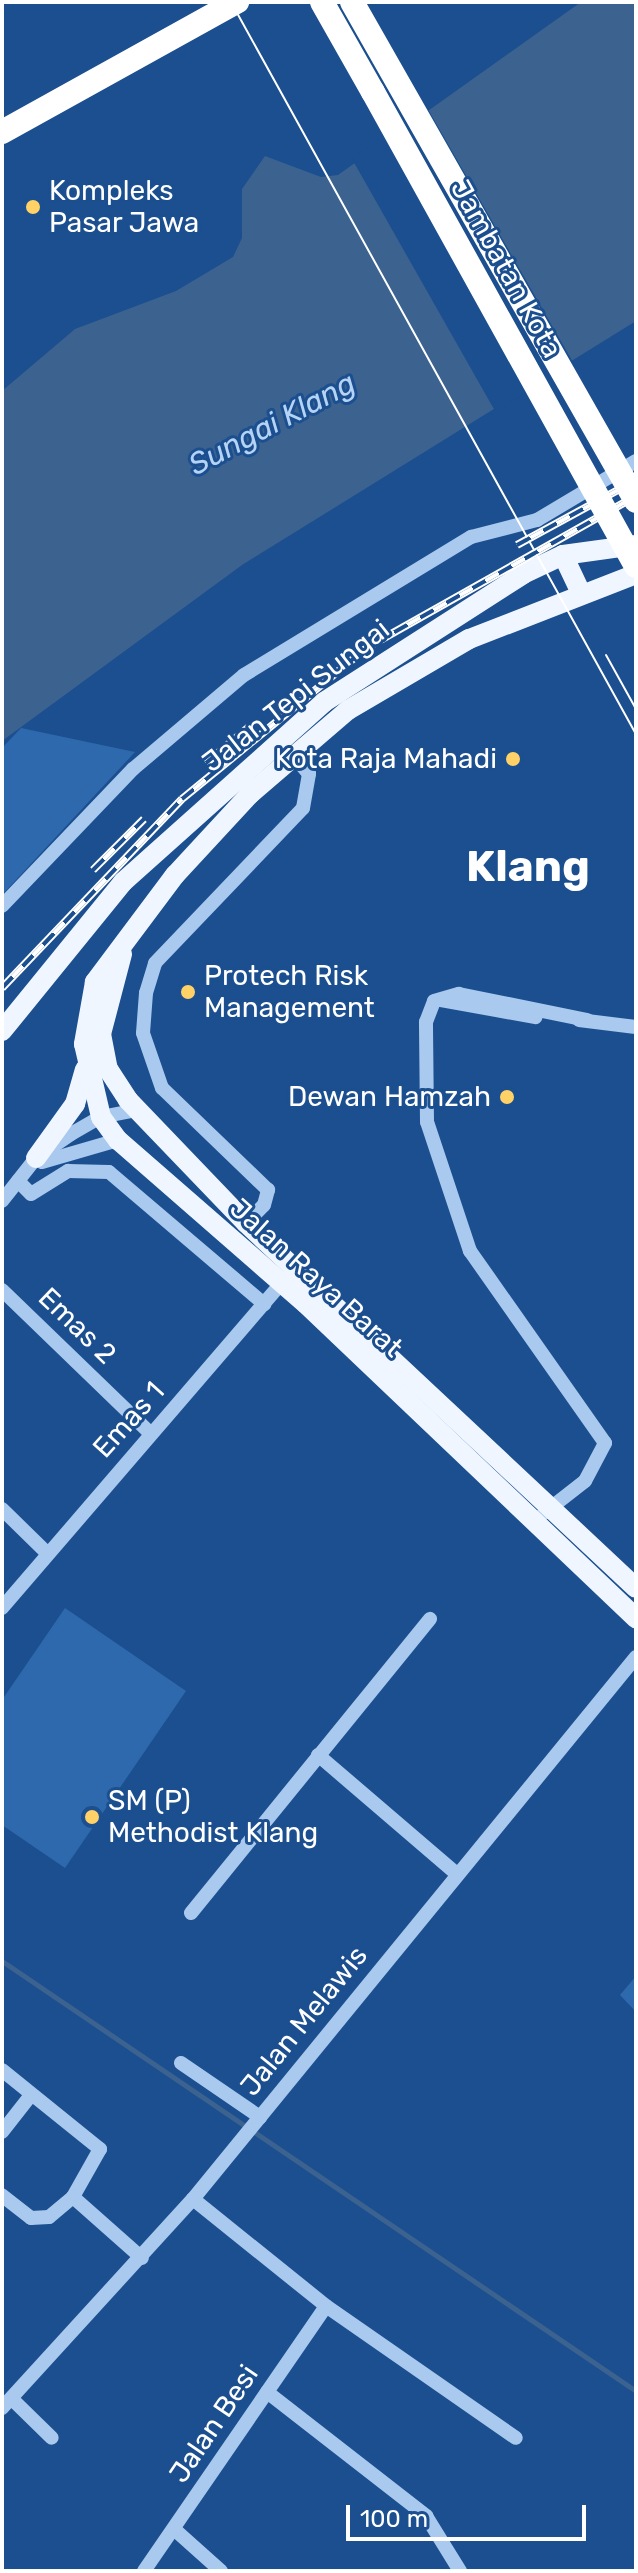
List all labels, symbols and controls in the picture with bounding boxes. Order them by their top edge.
place label: Kompleks Pasar Jawa [49,174,200,240]
street label: Jambatan Kota [443,174,569,364]
marker: Kompleks Pasar Jawa [24,198,42,216]
water label: Sungai Klang [182,365,362,483]
street label: Jalan Tepi Sungai [195,612,397,780]
place label: Kota Raja Mahadi [275,742,497,776]
marker: Kota Raja Mahadi [504,750,522,768]
district label: Klang [466,840,590,892]
place label: Protech Risk Management [204,959,375,1025]
marker: Protech Risk Management [179,983,197,1001]
place label: Dewan Hamzah [288,1080,491,1114]
marker: Dewan Hamzah [498,1088,516,1106]
street label: Jalan Raya Barat [223,1192,409,1364]
street label: Emas 2 [31,1281,123,1371]
street label: Emas 1 [86,1375,172,1465]
place label: SM (P) Methodist Klang [108,1784,318,1850]
marker: SM (P) Methodist Klang [83,1808,101,1826]
street label: Jalan Melawis [233,1939,375,2103]
street label: Jalan Besi [162,2359,266,2489]
scale bar [350,2489,590,2539]
text: 100 m [360,2505,428,2533]

